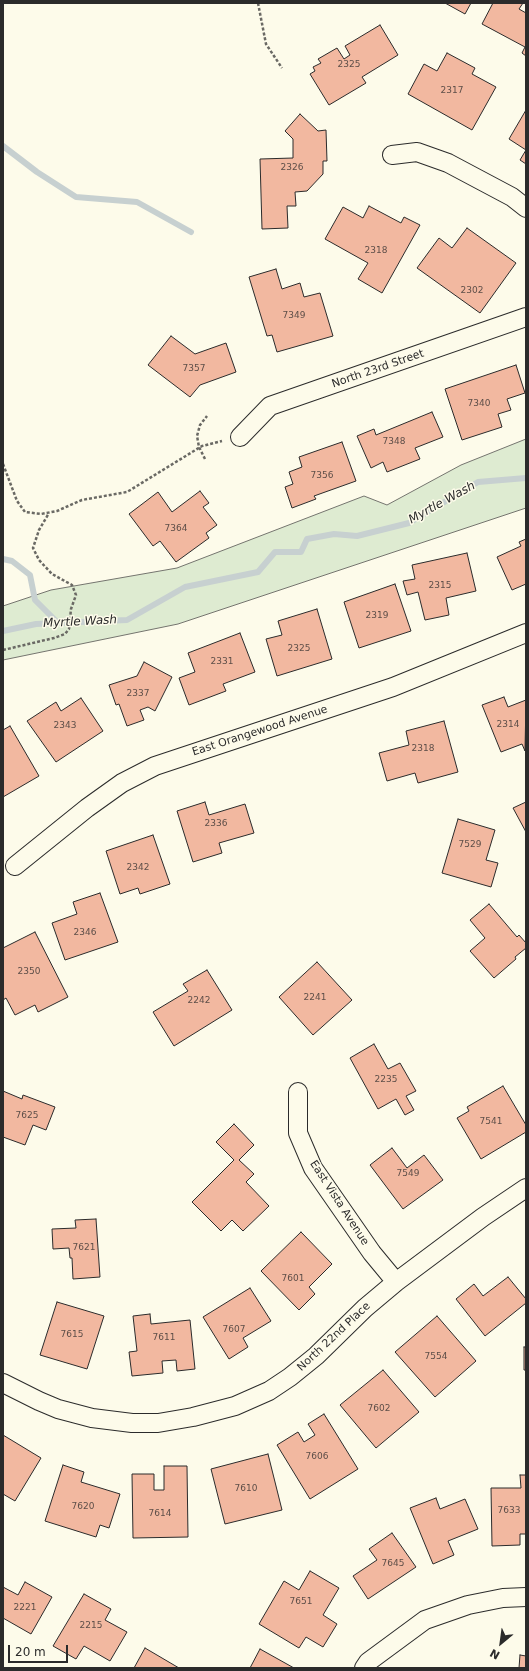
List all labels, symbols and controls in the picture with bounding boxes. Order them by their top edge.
house number: 2325 [338,60,360,70]
house number: 2317 [441,86,463,96]
house number: 2326 [281,163,303,173]
house number: 2318 [365,246,387,256]
house number: 2302 [461,286,483,296]
house number: 7349 [283,311,305,321]
street label: North 23rd Street [330,347,426,391]
house number: 7357 [183,364,205,374]
house number: 7340 [468,399,490,409]
house number: 7348 [383,437,405,447]
house number: 7356 [311,471,333,481]
water label: Myrtle Wash [406,479,478,527]
house number: 7364 [165,524,187,534]
house number: 2315 [429,581,451,591]
house number: 2319 [366,611,388,621]
water label: Myrtle Wash [43,613,117,631]
house number: 2325 [288,644,310,654]
house number: 2331 [211,657,233,667]
house number: 2337 [127,689,149,699]
street label: East Orangewood Avenue [191,703,329,759]
house number: 2314 [497,720,519,730]
house number: 2343 [54,721,76,731]
house number: 2318 [412,744,434,754]
house number: 2336 [205,819,227,829]
house number: 7529 [459,840,481,850]
house number: 2342 [127,863,149,873]
house number: 2346 [74,928,96,938]
house number: 2350 [18,967,40,977]
house number: 2241 [304,993,326,1003]
house number: 2242 [188,996,210,1006]
house number: 2235 [375,1075,397,1085]
house number: 7625 [16,1111,38,1121]
house number: 7541 [480,1117,502,1127]
street label: East Vista Avenue [307,1158,371,1248]
house number: 7549 [397,1169,419,1179]
house number: 7621 [73,1243,95,1253]
house number: 7601 [282,1274,304,1284]
street label: North 22nd Place [295,1300,373,1374]
house number: 7607 [223,1325,245,1335]
house number: 7615 [61,1330,83,1340]
house number: 7611 [153,1333,175,1343]
house number: 7554 [425,1352,447,1362]
house number: 7602 [368,1404,390,1414]
house number: 7606 [306,1452,328,1462]
house number: 7610 [235,1484,257,1494]
house number: 7620 [72,1502,94,1512]
house number: 7633 [498,1506,520,1516]
house number: 7614 [149,1509,171,1519]
house number: 7645 [382,1559,404,1569]
house number: 7651 [290,1597,312,1607]
house number: 2221 [14,1603,36,1613]
house number: 2215 [80,1621,102,1631]
north arrow [481,1623,521,1663]
scale bar [10,1637,70,1663]
text: 20 m [15,1645,46,1659]
text: N [488,1646,502,1662]

